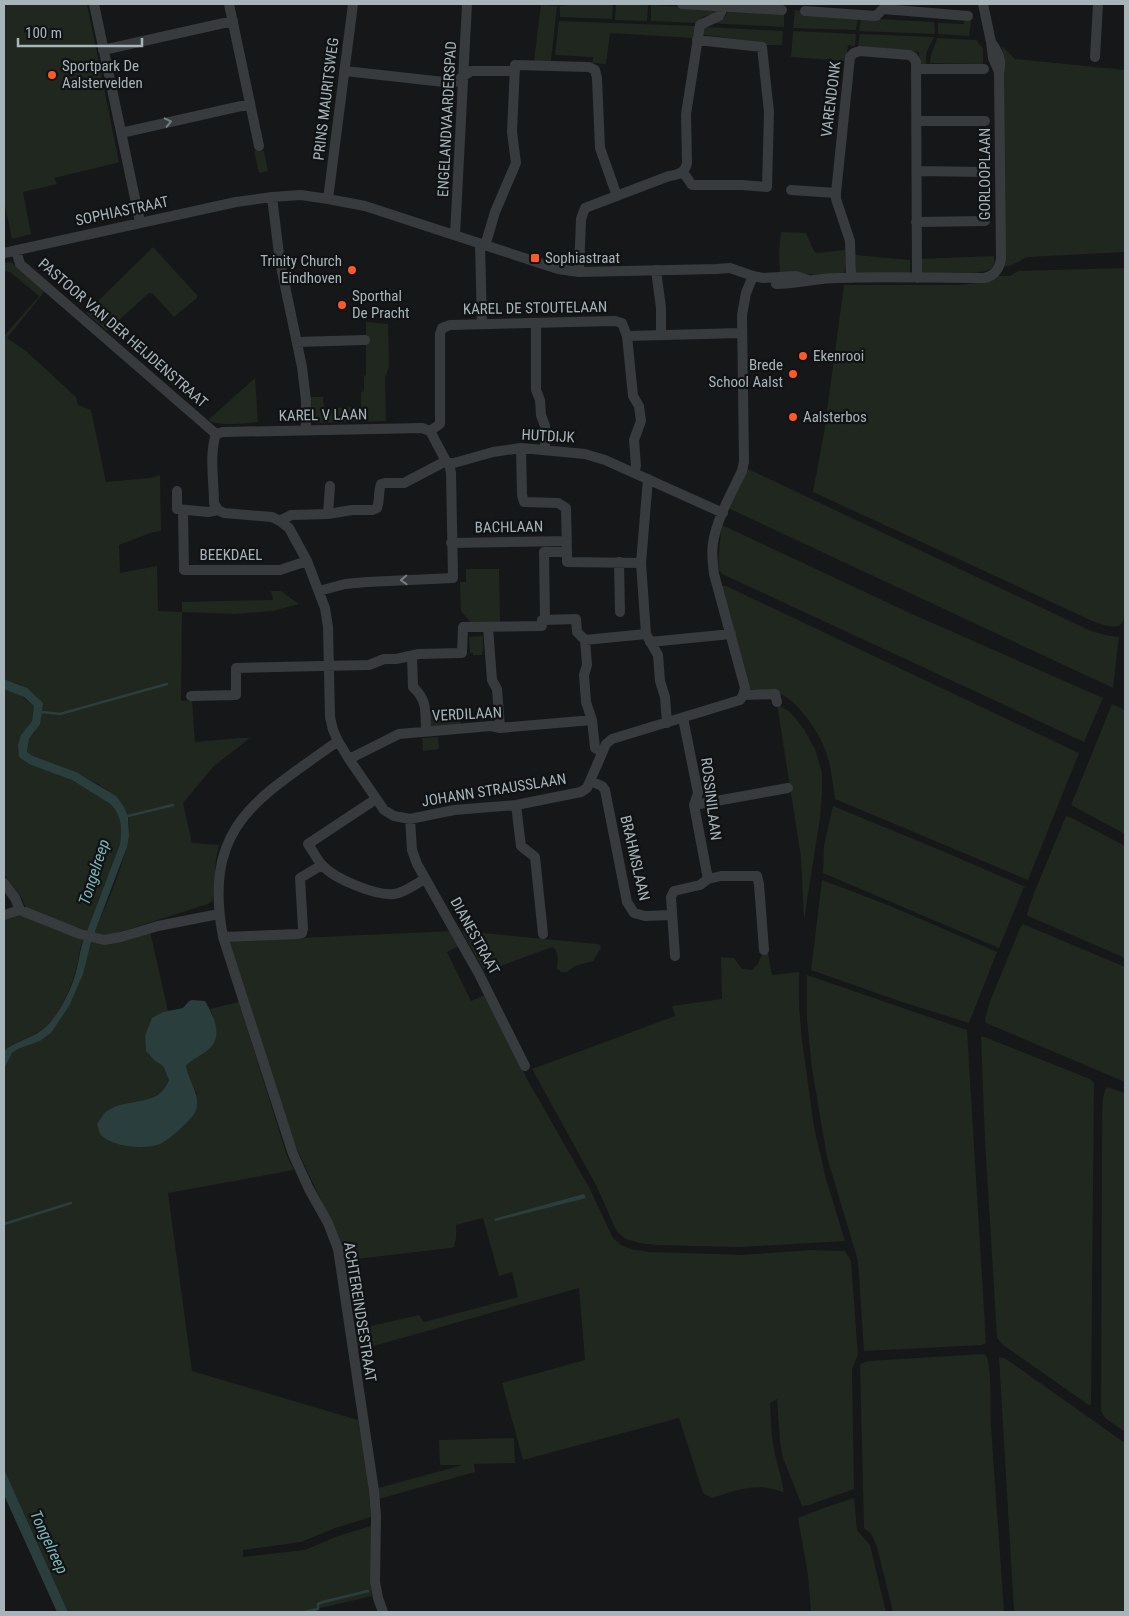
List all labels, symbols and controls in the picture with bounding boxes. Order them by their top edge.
scale bar [18,15,141,47]
text: 100 m [25,24,62,42]
street label: PRINS MAURITSWEG [310,37,342,161]
street label: ENGELANDVAARDERSPAD [434,41,460,197]
place label: Sportpark De Aalstervelden [62,57,143,92]
street label: VARENDONK [817,59,845,138]
marker: Sportpark De Aalstervelden [46,69,58,81]
one-way arrow [164,118,173,128]
street label: GORLOOPLAAN [976,128,994,220]
street label: SOPHIASTRAAT [74,192,170,230]
place label: Sophiastraat [545,249,620,267]
place label: Trinity Church Eindhoven [260,252,342,287]
marker: Sophiastraat [529,252,541,264]
street label: PASTOOR VAN DER HEIJDENSTRAAT [35,255,211,412]
marker: Trinity Church Eindhoven [346,264,358,276]
place label: Sporthal De Pracht [352,287,409,322]
street label: KAREL DE STOUTELAAN [463,298,607,318]
marker: Sporthal De Pracht [336,299,348,311]
place label: Ekenrooi [813,347,864,365]
marker: Ekenrooi [797,350,809,362]
place label: Brede School Aalst [709,356,783,391]
marker: Brede School Aalst [787,368,799,380]
street label: KAREL V LAAN [279,405,367,425]
place label: Aalsterbos [803,408,867,426]
marker: Aalsterbos [787,411,799,423]
street label: HUTDIJK [521,426,576,446]
street label: BACHLAAN [475,517,543,537]
street label: BEEKDAEL [200,546,262,564]
one-way arrow [400,575,408,586]
street label: VERDILAAN [432,703,502,725]
street label: ROSSINILAAN [697,757,725,841]
street label: JOHANN STRAUSSLAAN [420,770,568,810]
street label: BRAHMSLAAN [616,814,654,902]
water label: Tongelreep [74,837,114,907]
street label: DIANESTRAAT [446,894,504,978]
street label: ACHTEREINDSESTRAAT [340,1241,380,1383]
water label: Tongelreep [26,1507,72,1577]

